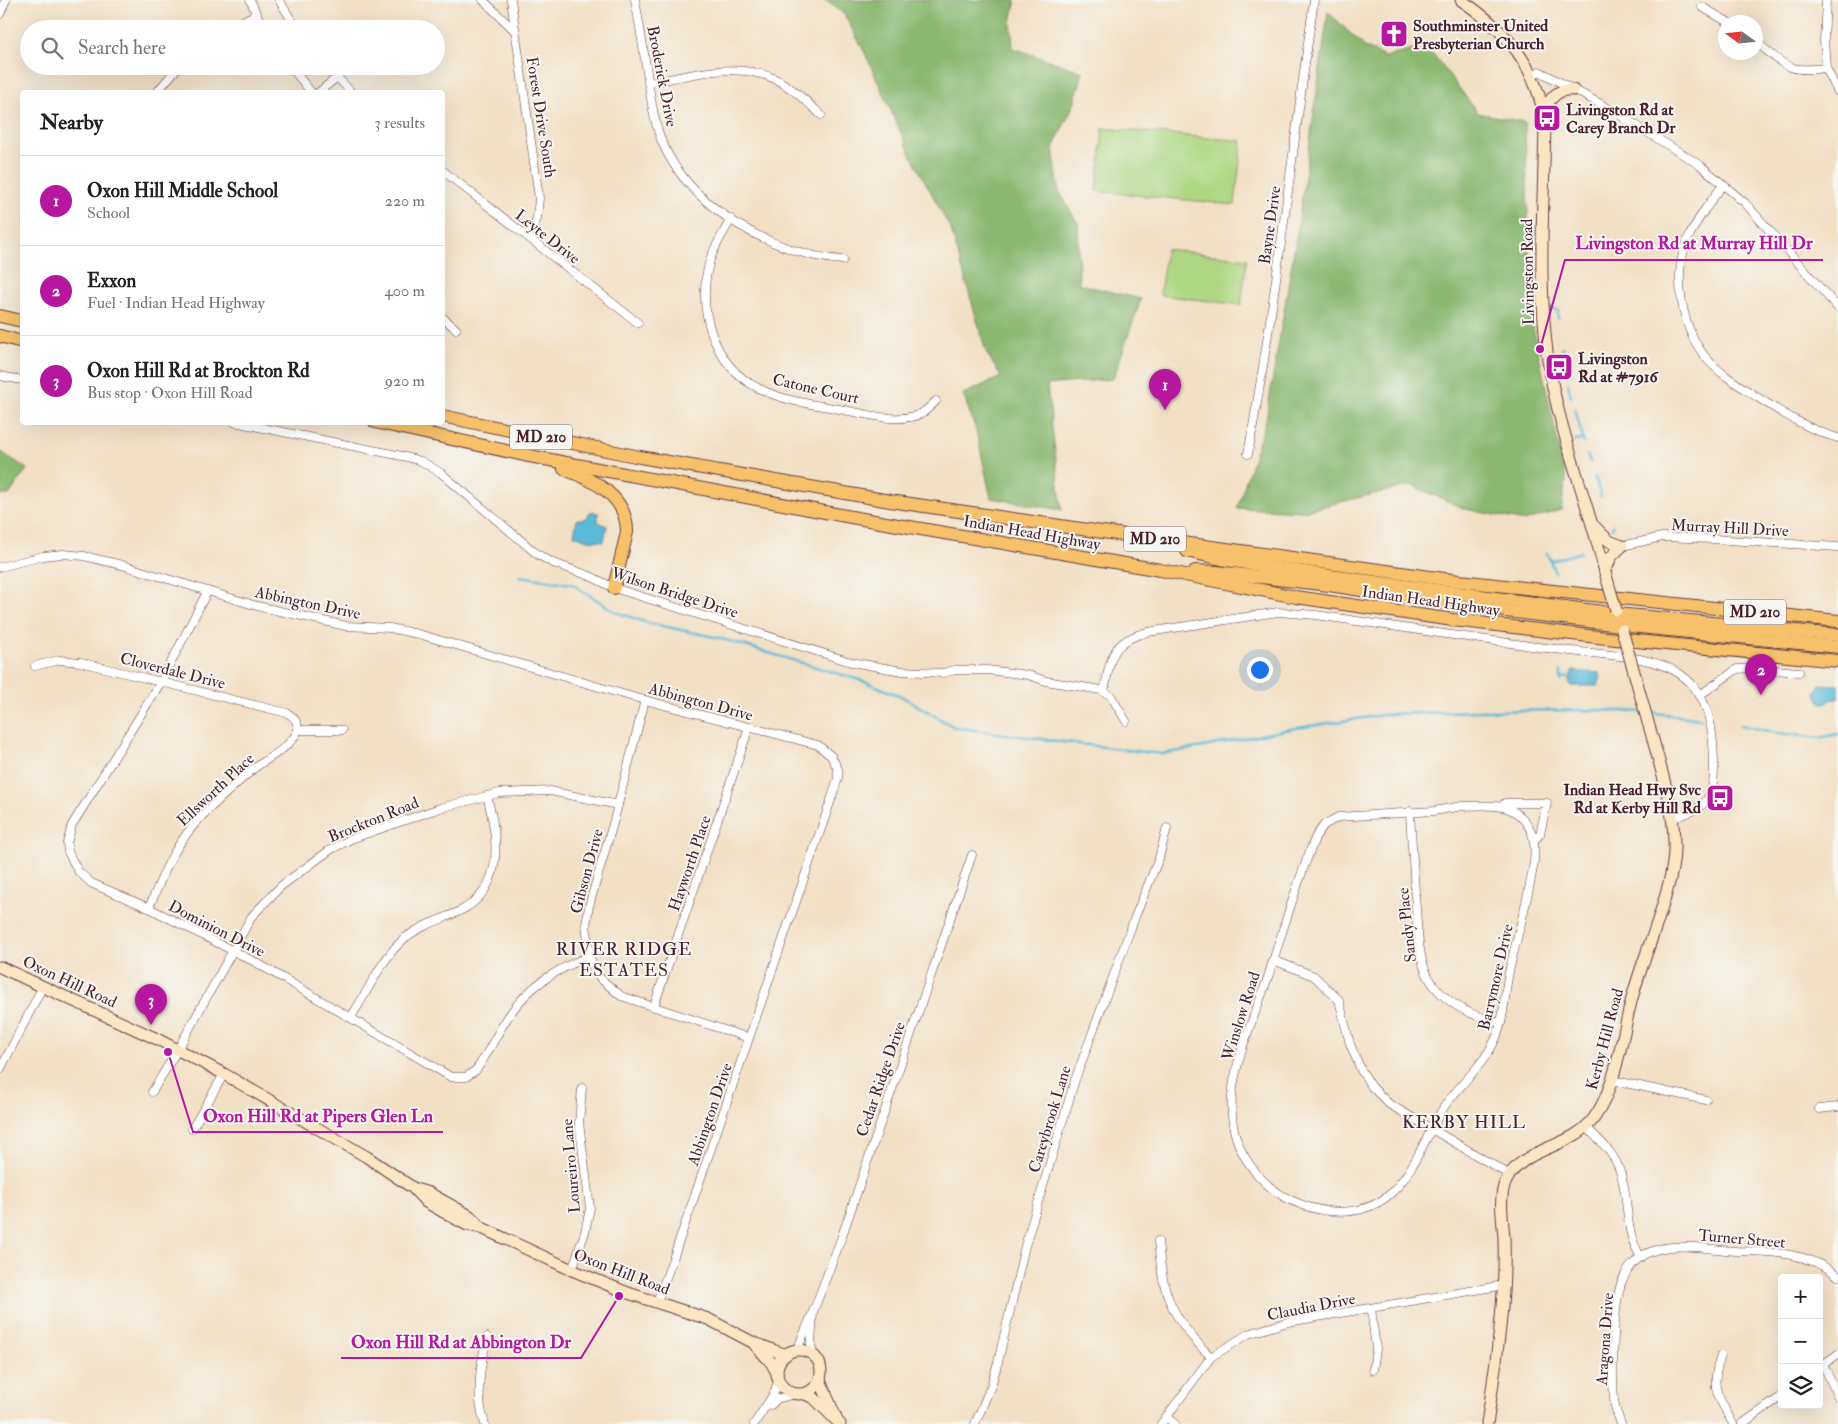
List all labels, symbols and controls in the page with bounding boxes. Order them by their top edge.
north arrow [1718,15,1763,60]
place label: Southminster United Presbyterian Church [1413,16,1548,55]
church icon: Southminster United Presbyterian Church [1379,19,1409,49]
search box [20,20,445,75]
street label: Broderick Drive [642,24,682,129]
icon: search [38,34,66,62]
text: Search here [78,36,166,60]
street label: Forest Drive South [522,55,561,180]
place label: Livingston Rd at Carey Branch Dr [1566,100,1677,139]
bus stop icon: Livingston Rd at Carey Branch Dr [1532,103,1562,133]
text: Nearby [40,109,103,136]
text: 3 results [374,113,425,133]
text: Oxon Hill Middle School [87,179,278,203]
street label: Bayne Drive [1255,184,1285,266]
text: 1 [53,191,59,211]
text: 220 m [385,191,425,211]
text: School [87,203,130,223]
street label: Leyte Drive [511,205,584,269]
street label: Livingston Road [1517,218,1539,325]
callout: Livingston Rd at Murray Hill Dr [1565,227,1823,260]
text: Livingston Rd at Murray Hill Dr [1575,232,1813,255]
text: Exxon [87,269,136,293]
text: 2 [52,281,60,301]
text: 400 m [384,281,425,301]
text: Fuel · Indian Head Highway [87,293,265,313]
place label: Livingston Rd at #7916 [1578,349,1659,387]
bus stop icon: Livingston Rd at #7916 [1544,352,1574,382]
text: Oxon Hill Rd at Brockton Rd [87,359,310,383]
street label: Catone Court [771,369,861,409]
pin: 1 [1149,369,1181,410]
text: 3 [53,371,59,391]
text: 920 m [385,371,425,391]
text: Bus stop · Oxon Hill Road [87,383,253,403]
road number: MD 210 [510,424,572,450]
street label: Indian Head Highway [962,511,1103,555]
street label: Murray Hill Drive [1671,515,1790,541]
road number: MD 210 [1124,526,1186,552]
street label: Wilson Bridge Drive [608,563,741,623]
street label: Indian Head Highway [1361,581,1502,621]
street label: Abbington Drive [252,582,363,624]
road number: MD 210 [1724,600,1786,624]
street label: Cloverdale Drive [118,648,228,694]
pin: 2 [1745,654,1777,695]
your location [1247,657,1273,683]
street label: Abbington Drive [645,678,755,726]
street label: Ellsworth Place [173,749,259,831]
place label: Indian Head Hwy Svc Rd at Kerby Hill Rd [1564,780,1702,819]
bus stop icon: Indian Head Hwy Svc Rd at Kerby Hill Rd [1705,783,1735,813]
street label: Brockton Road [325,793,422,847]
street label: Hayworth Place [664,812,716,914]
street label: Gibson Drive [566,826,608,916]
street label: Sandy Place [1393,886,1421,963]
street label: Dominion Drive [165,896,268,962]
street label: Barrymore Drive [1474,922,1518,1032]
district label: RIVER RIDGE ESTATES [556,938,692,982]
street label: Oxon Hill Road [19,951,120,1013]
street label: Winslow Road [1217,969,1265,1064]
pin: 3 [135,984,167,1025]
street label: Kerby Hill Road [1582,986,1628,1092]
street label: Cedar Ridge Drive [852,1019,910,1139]
street label: Abbington Drive [683,1060,737,1169]
street label: Careybrook Lane [1024,1063,1076,1175]
callout: Oxon Hill Rd at Pipers Glen Ln [193,1099,443,1132]
text: Oxon Hill Rd at Pipers Glen Ln [203,1105,434,1128]
district label: KERBY HILL [1402,1111,1526,1134]
street label: Loureiro Lane [557,1118,585,1214]
street label: Turner Street [1698,1225,1786,1253]
street label: Oxon Hill Road [571,1244,673,1300]
map controls [1778,1274,1823,1409]
button: + [1778,1274,1823,1319]
street label: Claudia Drive [1265,1289,1357,1325]
street label: Aragona Drive [1592,1292,1618,1387]
button: − [1778,1319,1823,1364]
callout: Oxon Hill Rd at Abbington Dr [341,1325,581,1358]
text: Oxon Hill Rd at Abbington Dr [351,1331,571,1354]
button: layers [1778,1364,1823,1409]

